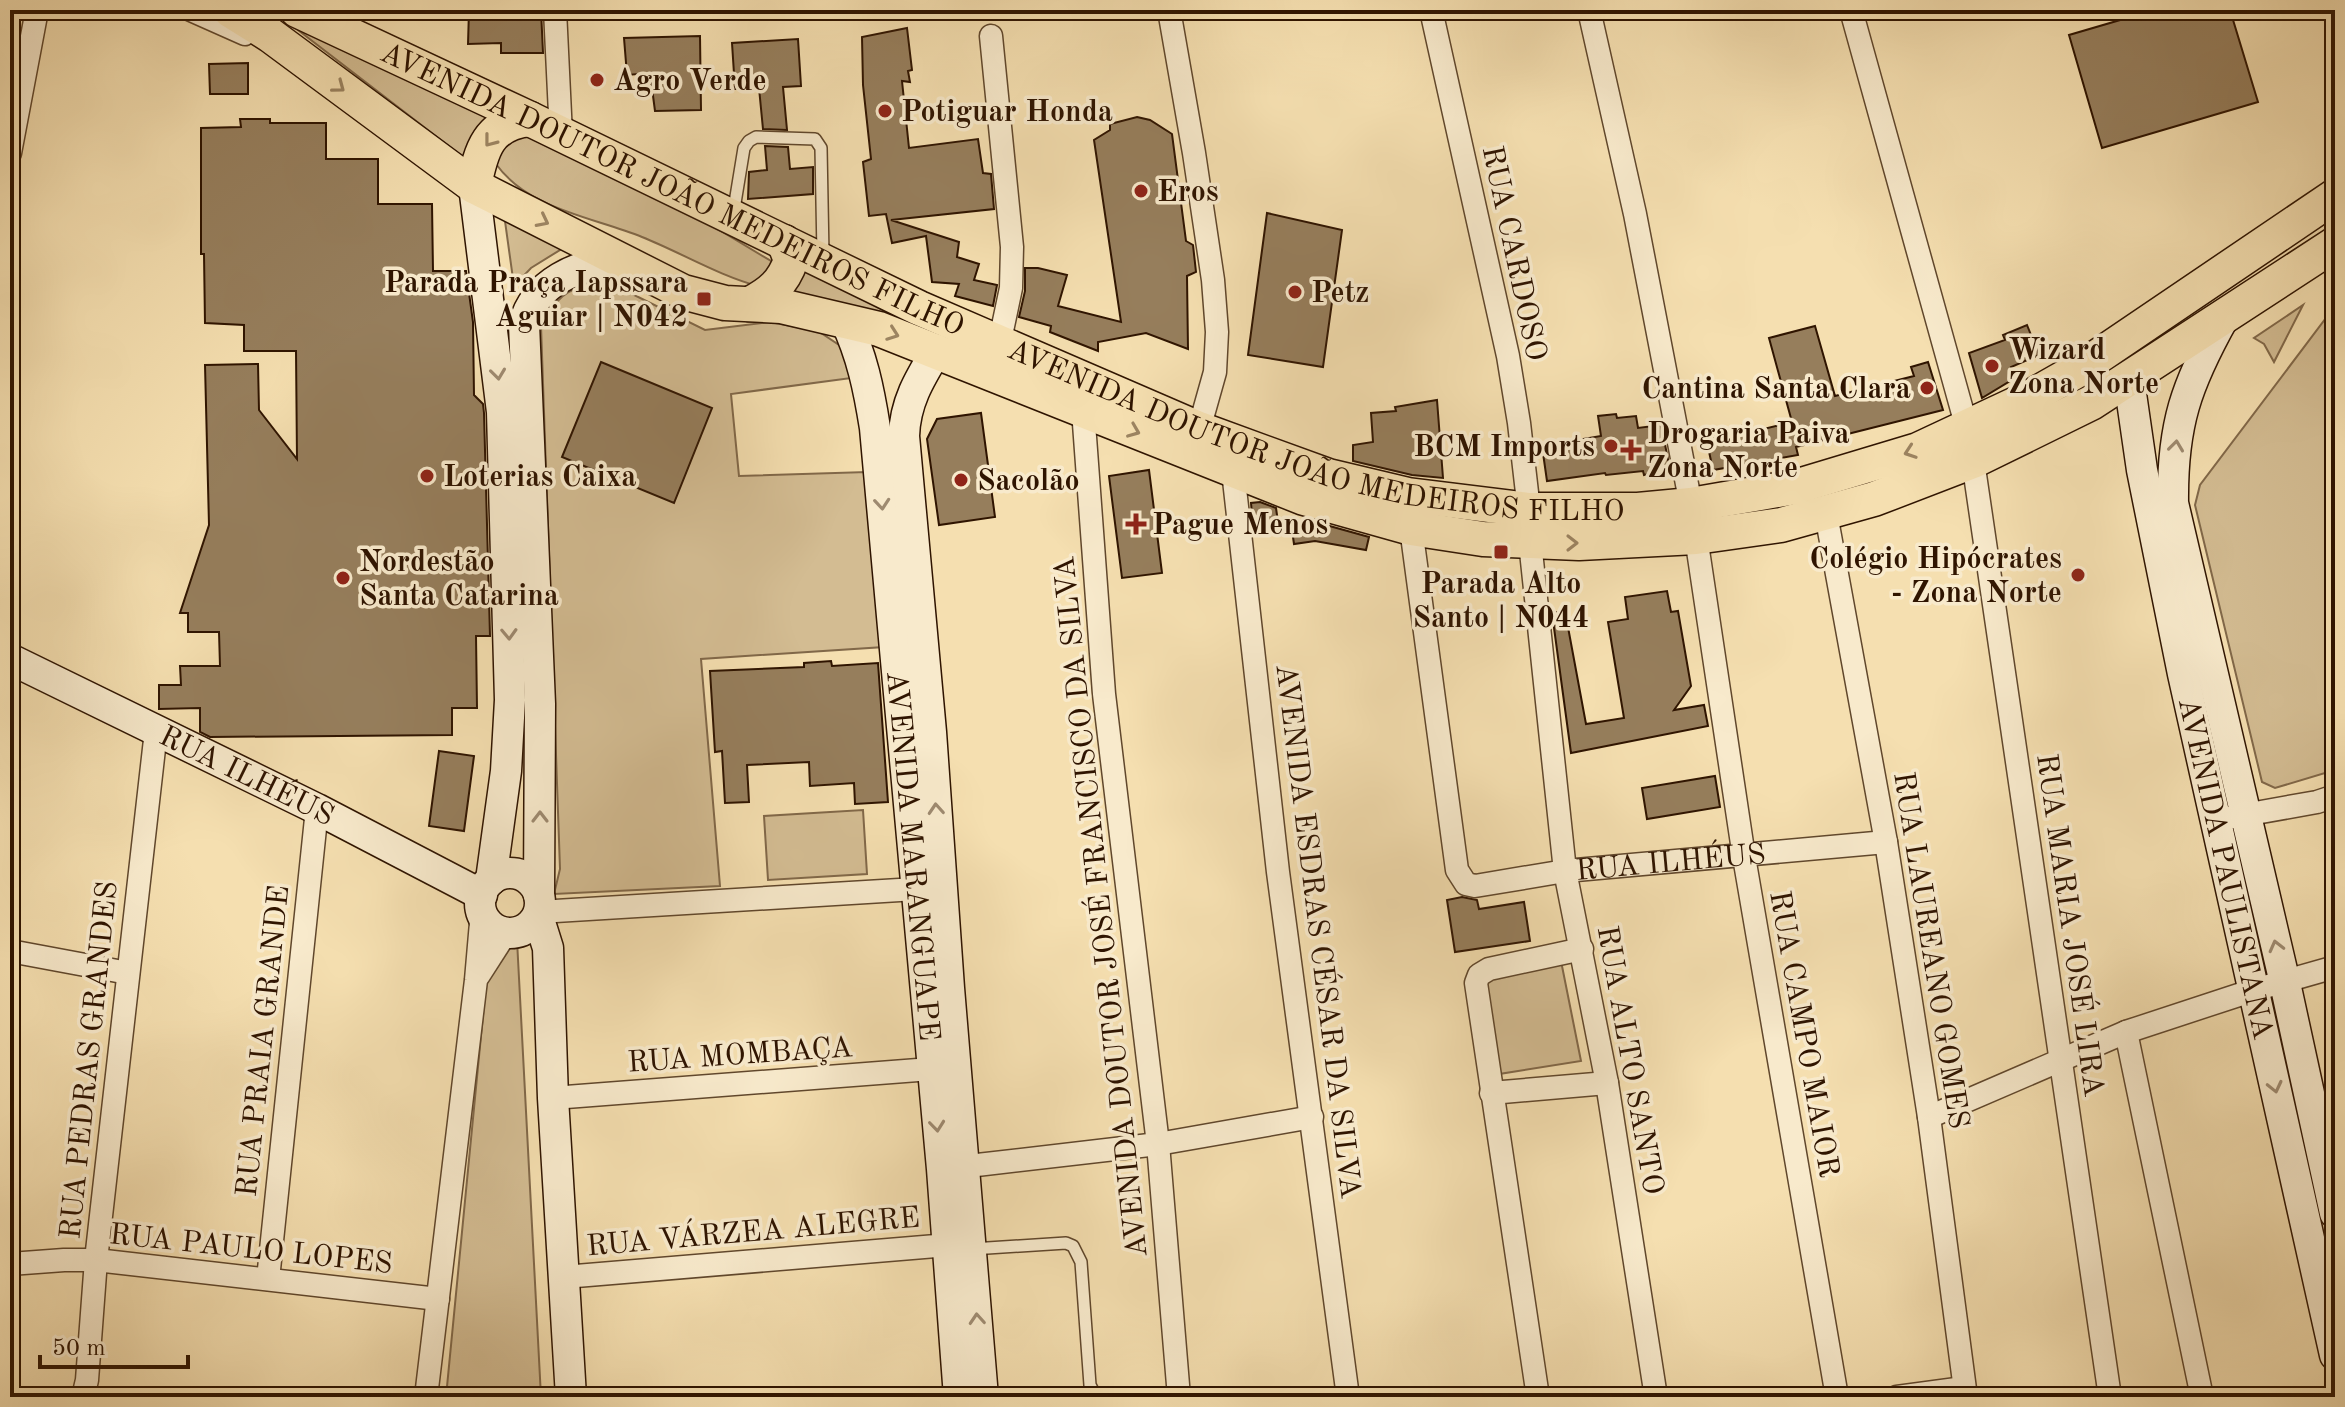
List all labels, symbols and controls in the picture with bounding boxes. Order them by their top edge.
street label: AVENIDA DOUTOR JOÃO MEDEIROS FILHO [375,38,968,343]
place label: Agro Verde [613,67,767,97]
marker: Agro Verde [588,71,606,89]
one-way arrow [330,77,345,92]
place label: Potiguar Honda [901,98,1113,128]
marker: Potiguar Honda [876,102,894,120]
one-way arrow [485,132,499,147]
street label: RUA CARDOSO [1476,143,1551,364]
place label: Eros [1157,178,1219,208]
marker: Eros [1132,182,1150,200]
one-way arrow [535,211,550,227]
place label: Parada Praça Iapssara Aguiar | N042 [384,269,688,333]
place label: Petz [1311,279,1369,309]
marker: Petz [1286,283,1304,301]
marker: Parada Praça Iapssara Aguiar | N042 [695,290,713,308]
one-way arrow [885,324,899,341]
street label: AVENIDA DOUTOR JOÃO MEDEIROS FILHO [1003,335,1624,527]
place label: Wizard Zona Norte [2008,336,2159,400]
marker: Wizard Zona Norte [1983,357,2001,375]
one-way arrow [489,368,506,381]
place label: Cantina Santa Clara [1642,375,1911,405]
marker: Cantina Santa Clara [1918,379,1936,397]
place label: Drogaria Paiva Zona Norte [1647,420,1850,484]
one-way arrow [1126,421,1140,438]
place label: BCM Imports [1413,433,1595,463]
marker: BCM Imports [1602,437,1620,455]
one-way arrow [2167,439,2184,453]
marker: Drogaria Paiva Zona Norte [1622,441,1640,459]
one-way arrow [1904,443,1918,459]
place label: Loterias Caixa [443,463,637,493]
marker: Loterias Caixa [418,467,436,485]
place label: Sacolão [977,467,1080,497]
marker: Sacolão [952,471,970,489]
one-way arrow [873,498,890,511]
place label: Pague Menos [1152,511,1328,541]
marker: Pague Menos [1127,515,1145,533]
one-way arrow [1566,534,1579,552]
marker: Parada Alto Santo | N044 [1492,543,1510,561]
place label: Colégio Hipócrates - Zona Norte [1809,545,2062,609]
place label: Nordestão Santa Catarina [359,548,559,612]
street label: AVENIDA DOUTOR JOSÉ FRANCISCO DA SILVA [1045,555,1154,1259]
marker: Colégio Hipócrates - Zona Norte [2069,566,2087,584]
marker: Nordestão Santa Catarina [334,569,352,587]
place label: Parada Alto Santo | N044 [1413,570,1590,634]
one-way arrow [500,628,517,641]
street label: AVENIDA ESDRAS CÉSAR DA SILVA [1269,662,1370,1200]
street label: AVENIDA MARANGUAPE [880,670,943,1042]
street label: AVENIDA PAULISTANA [2172,695,2277,1042]
street label: RUA ILHÉUS [154,721,339,832]
street label: RUA MARIA JOSÉ LIRA [2030,751,2113,1099]
street label: RUA LAUREANO GOMES [1887,770,1973,1131]
one-way arrow [928,802,945,815]
one-way arrow [531,810,549,823]
street label: RUA ILHÉUS [1574,839,1767,887]
street label: RUA PEDRAS GRANDES [56,880,124,1241]
street label: RUA PRAIA GRANDE [233,884,295,1199]
street label: RUA CAMPO MAIOR [1763,888,1843,1180]
street label: RUA ALTO SANTO [1591,924,1667,1197]
one-way arrow [2268,939,2285,953]
street label: RUA MOMBAÇA [626,1033,854,1079]
one-way arrow [2266,1079,2283,1093]
one-way arrow [929,1120,946,1133]
street label: RUA VÁRZEA ALEGRE [585,1198,921,1263]
street label: RUA PAULO LOPES [108,1220,394,1280]
one-way arrow [969,1312,986,1325]
scale bar [40,1319,188,1369]
text: 50 m [52,1337,106,1361]

